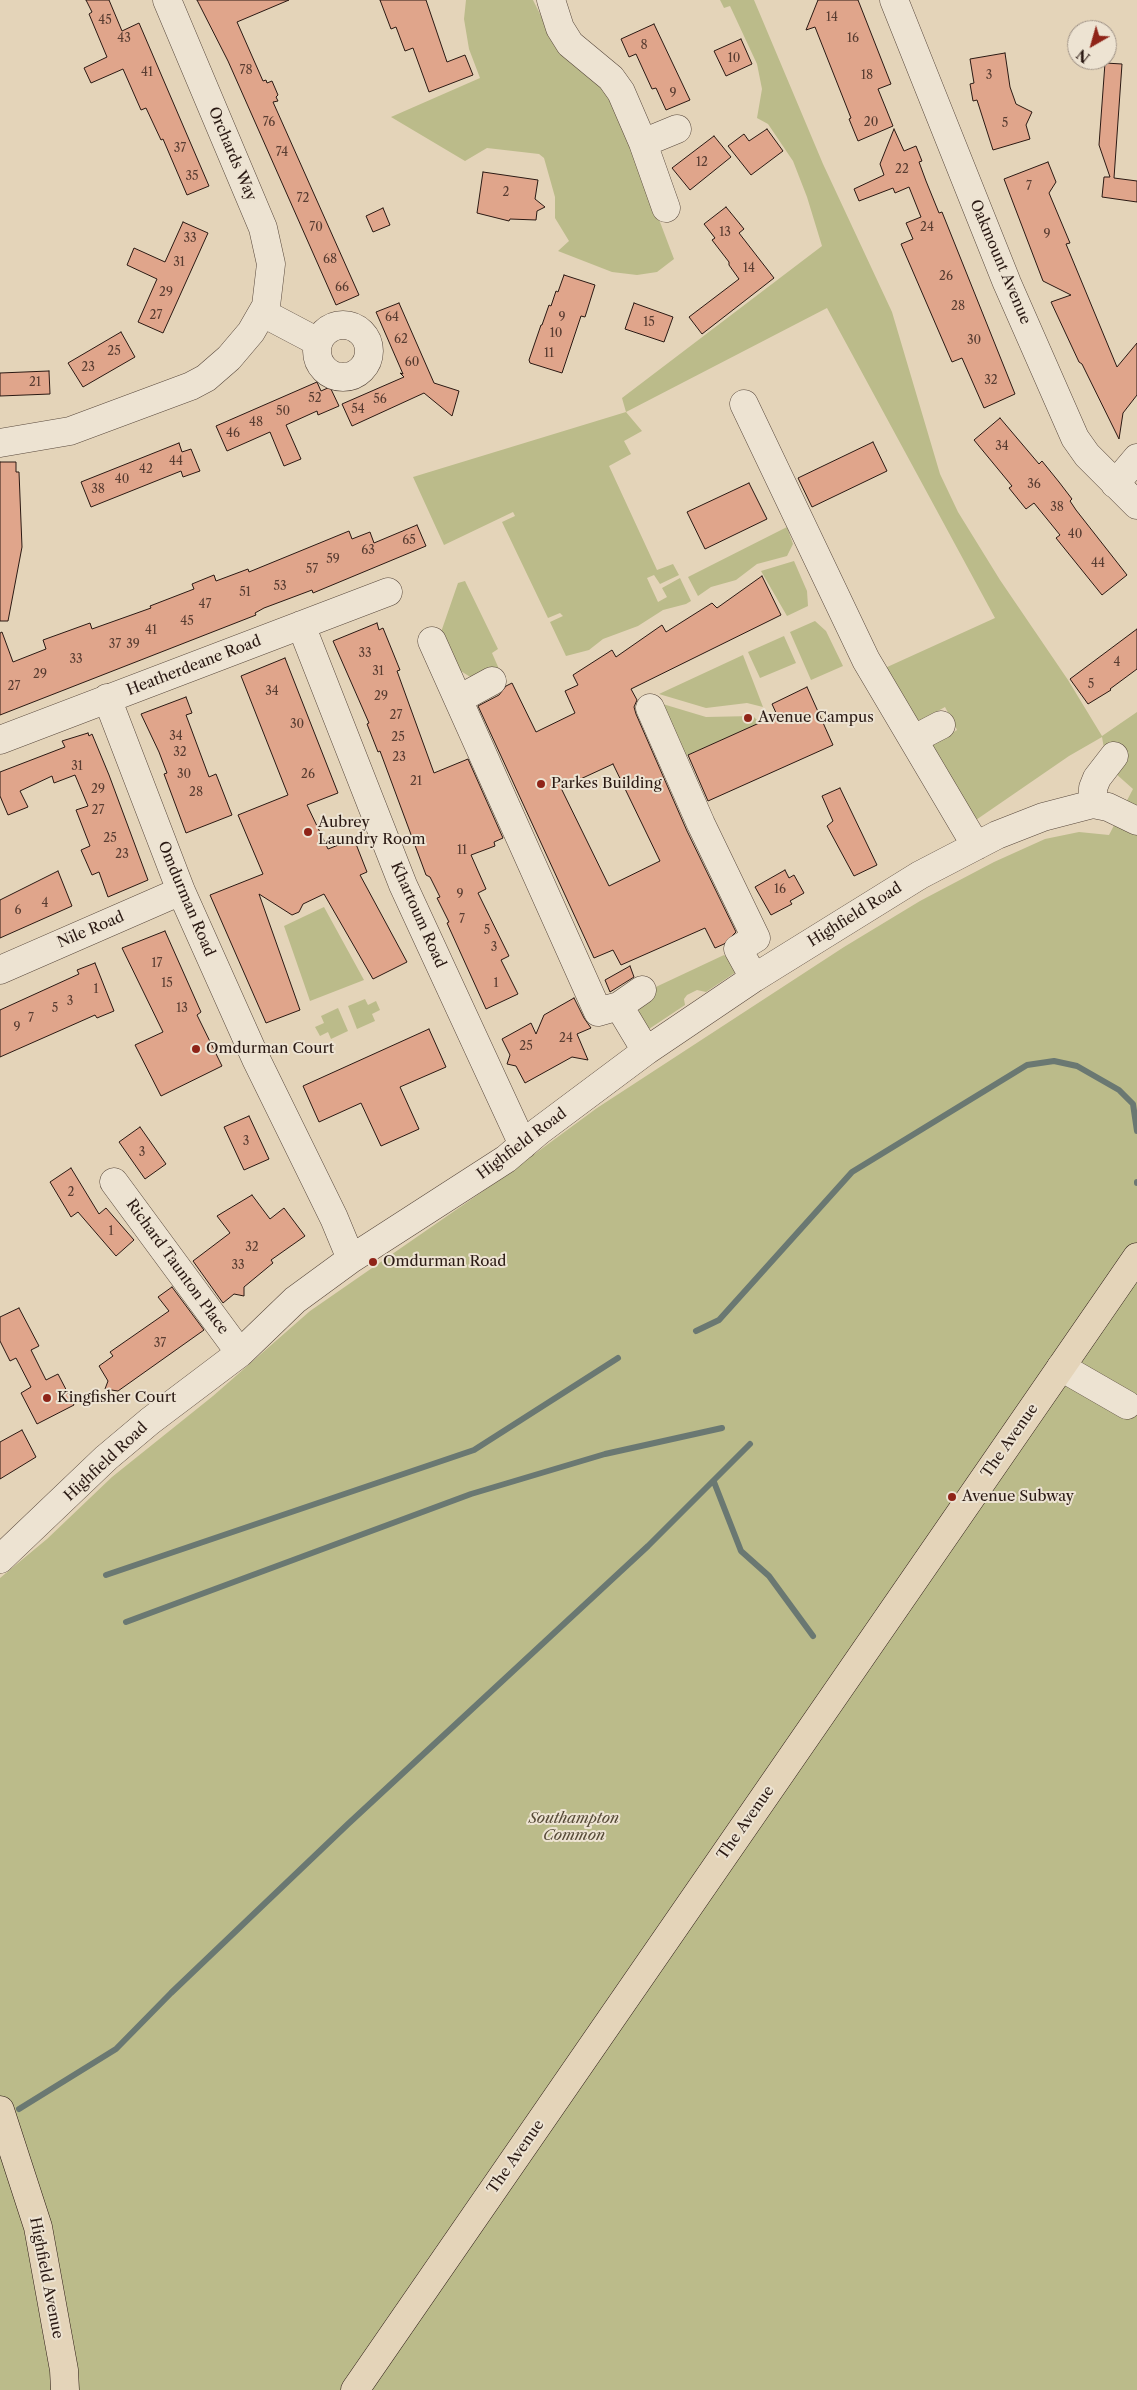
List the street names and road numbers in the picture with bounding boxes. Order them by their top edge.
street label: Orchards Way [204,104,260,204]
street label: Oakmount Avenue [966,197,1034,327]
street label: Heatherdeane Road [124,632,264,700]
street label: Omdurman Road [154,839,218,959]
street label: Khartoum Road [387,859,449,971]
street label: Highfield Road [805,879,905,951]
street label: Nile Road [55,908,127,952]
street label: Highfield Road [474,1105,570,1183]
street label: Richard Taunton Place [122,1196,232,1338]
street label: The Avenue [978,1400,1042,1482]
street label: Highfield Road [61,1419,151,1505]
street label: The Avenue [714,1782,778,1864]
street label: The Avenue [484,2116,548,2198]
street label: Highfield Avenue [25,2216,67,2340]

